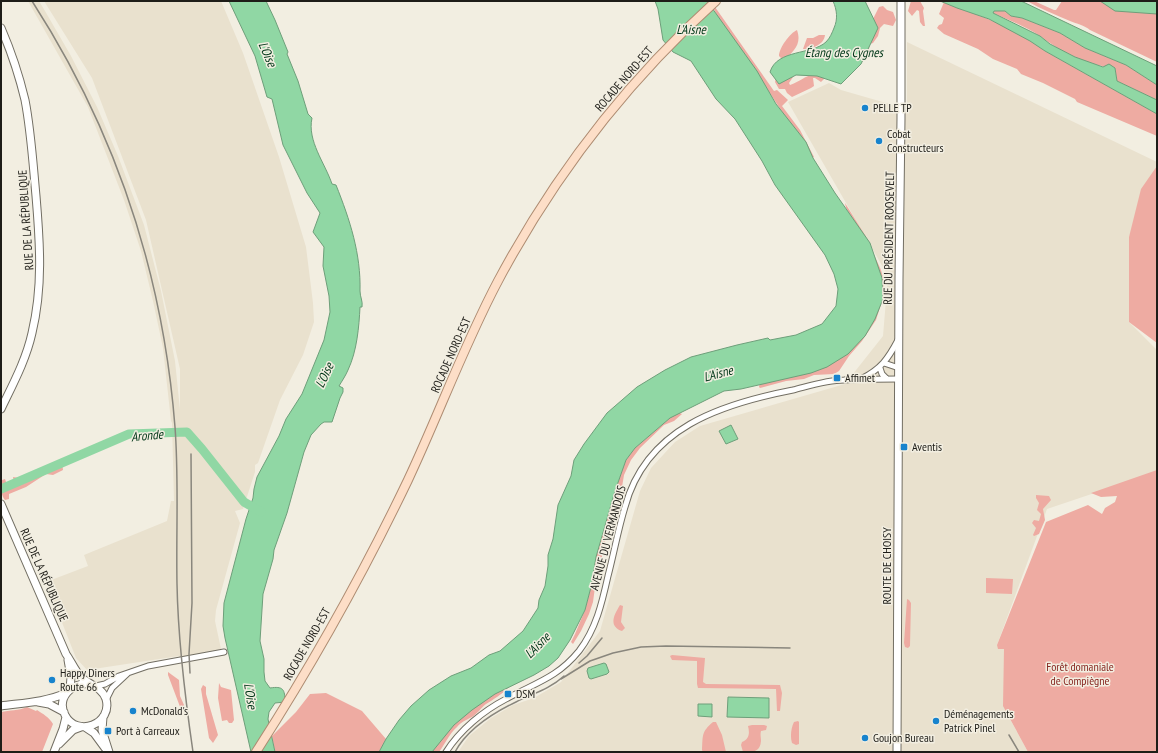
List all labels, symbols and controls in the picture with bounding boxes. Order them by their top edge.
water label: L'Aisne [676,21,707,38]
water label: L'Oise [255,39,281,71]
street label: ROCADE NORD-EST [591,43,656,114]
water label: Étang des Cygnes [805,44,885,61]
place label: PELLE TP [873,100,912,115]
marker: PELLE TP [860,103,870,113]
place label: Cobat Constructeurs [887,126,943,155]
marker: Cobat Constructeurs [874,136,884,146]
street label: RUE DE LA RÉPUBLIQUE [15,169,36,271]
street label: RUE DU PRÉSIDENT ROOSEVELT [880,171,897,305]
street label: ROCADE NORD-EST [427,314,474,395]
water label: L'Oise [311,358,338,390]
water label: L'Aisne [702,361,736,386]
place label: Affimet [845,370,876,385]
marker: Affimet [832,373,842,383]
water label: Aronde [130,425,165,445]
place label: Aventis [912,439,942,454]
marker: Aventis [899,442,909,452]
street label: AVENUE DU VERMANDOIS [586,484,629,592]
street label: RUE DE LA RÉPUBLIQUE [17,526,72,624]
street label: ROUTE DE CHOISY [879,527,894,605]
street label: ROCADE NORD-EST [280,604,334,683]
water label: L'Aisne [521,628,555,662]
park label: Forêt domaniale de Compiègne [1046,659,1114,688]
place label: Happy Diners Route 66 [60,665,115,694]
marker: Happy Diners Route 66 [47,675,57,685]
water label: L'Oise [240,682,261,712]
place label: DSM [516,686,535,701]
marker: DSM [503,689,513,699]
place label: McDonald's [141,703,188,718]
marker: McDonald's [128,706,138,716]
place label: Déménagements Patrick Pinel [944,706,1014,735]
marker: Déménagements Patrick Pinel [931,716,941,726]
place label: Port à Carreaux [116,723,180,738]
marker: Port à Carreaux [103,726,113,736]
place label: Goujon Bureau [873,730,934,745]
marker: Goujon Bureau [860,733,870,743]

